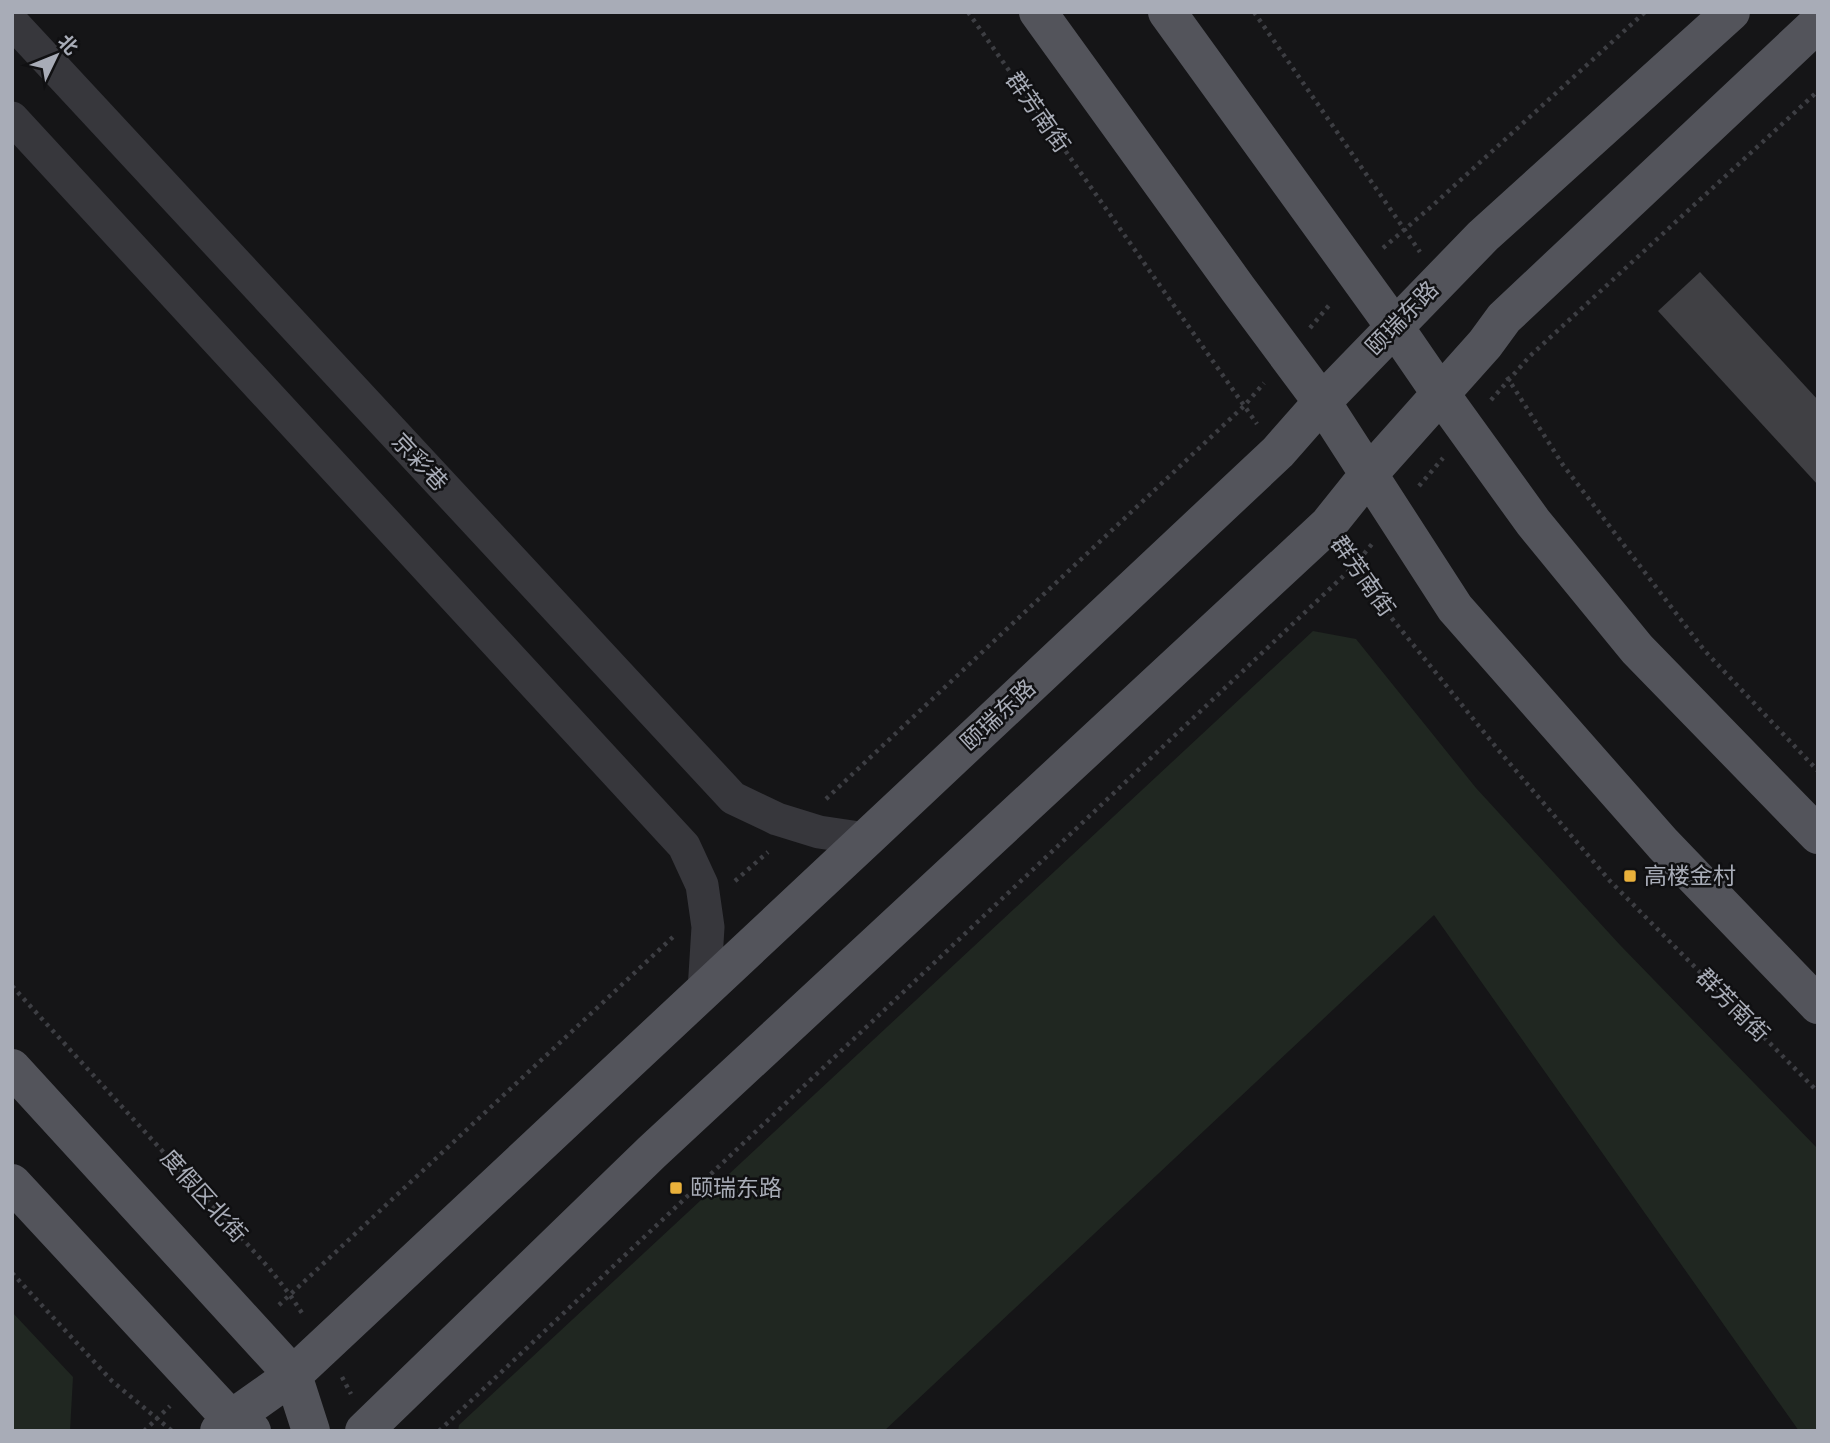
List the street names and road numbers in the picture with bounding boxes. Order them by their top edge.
street label: 群芳南街 [998,67,1074,159]
street label: 颐瑞东路 [1361,277,1446,363]
street label: 京彩巷 [384,429,452,499]
street label: 群芳南街 [1323,531,1399,623]
street label: 颐瑞东路 [956,675,1043,759]
street label: 群芳南街 [1688,964,1774,1050]
street label: 度假区北街 [153,1145,251,1250]

